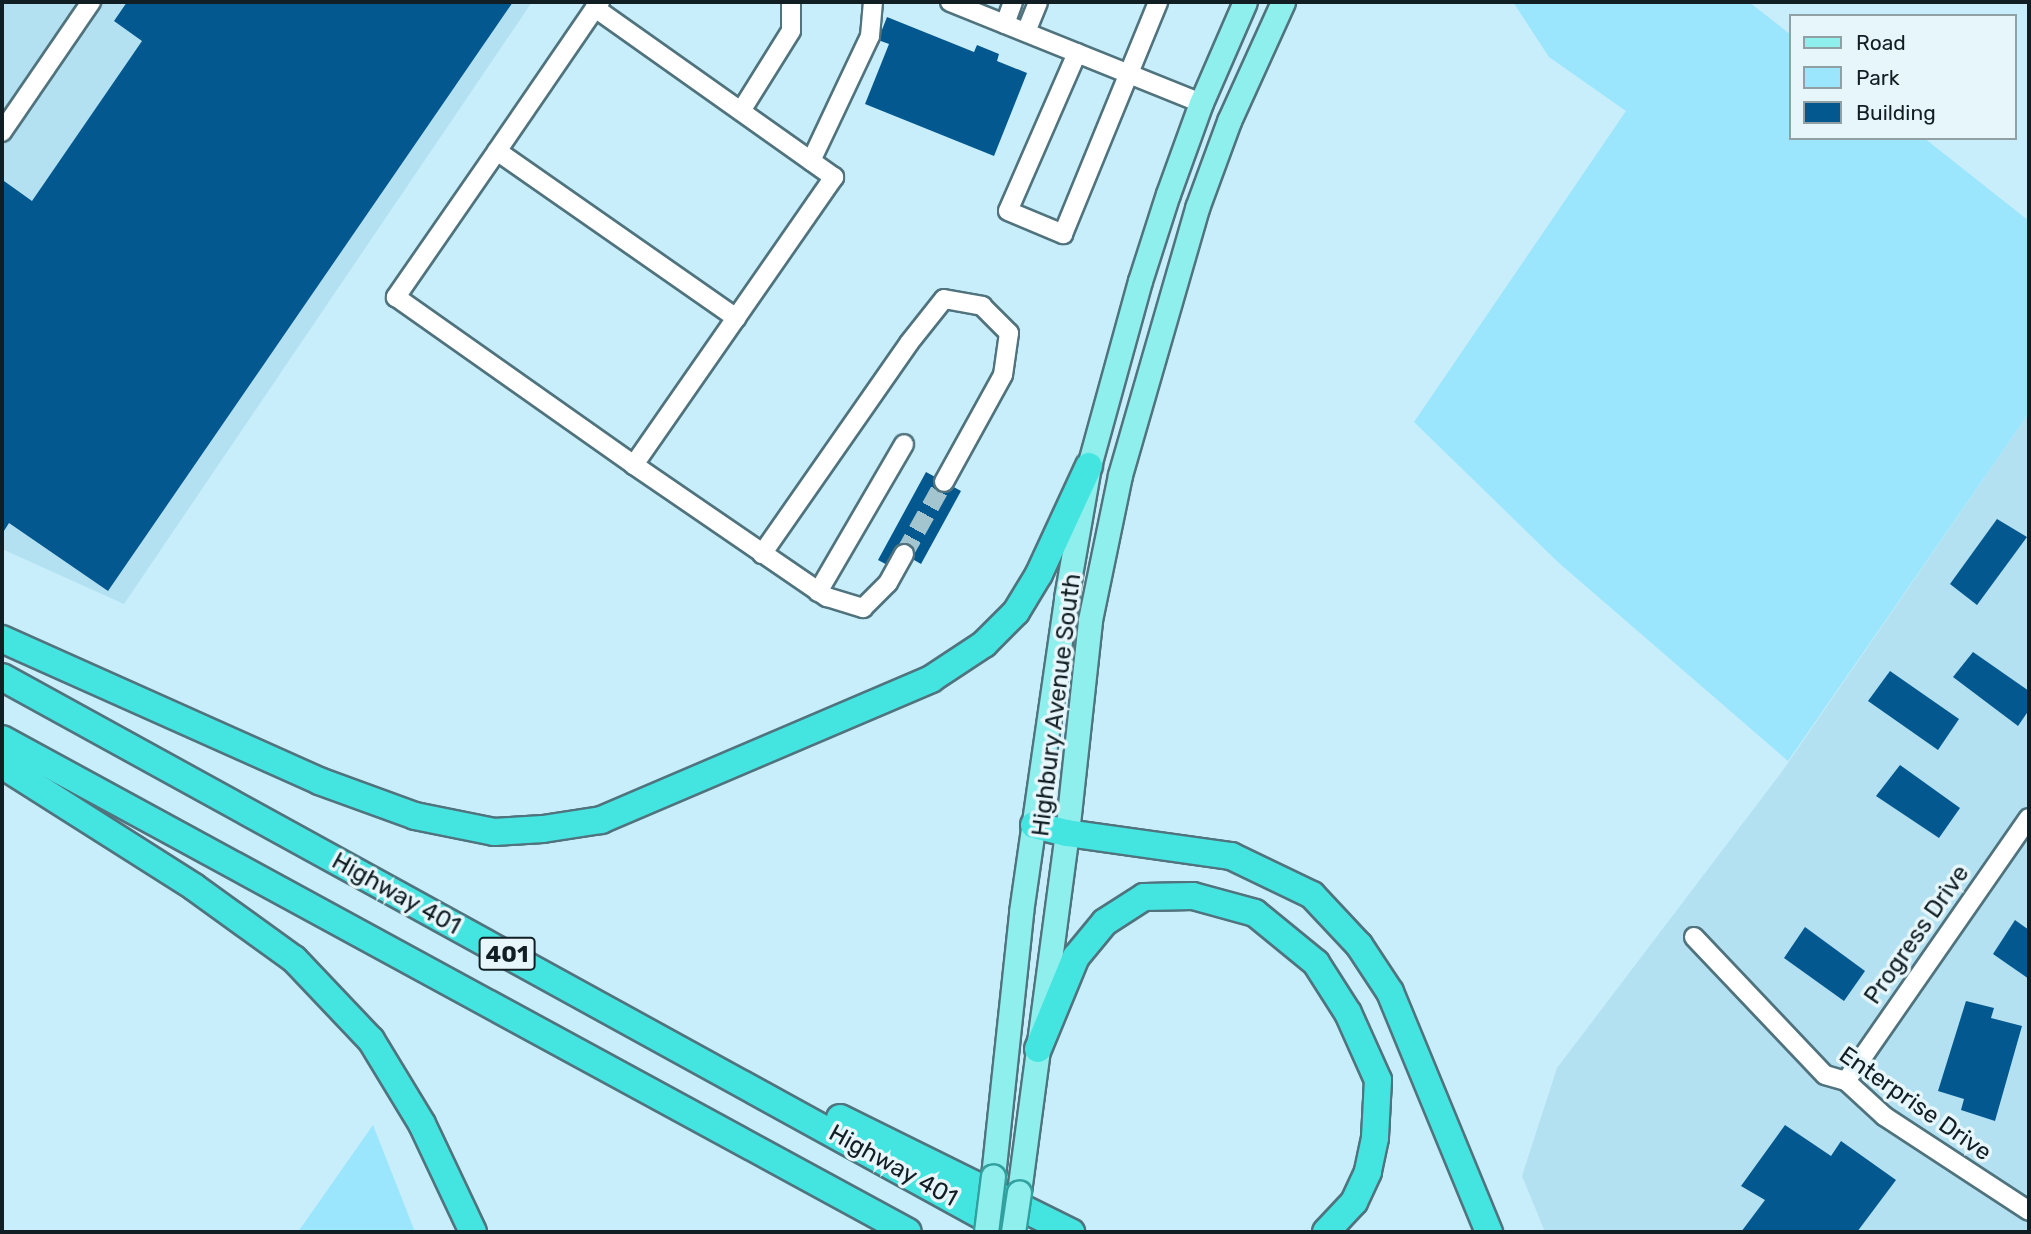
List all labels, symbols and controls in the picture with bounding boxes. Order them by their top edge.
legend [1790,14,2017,140]
text: Road [1856,30,1906,55]
text: Park [1856,65,1900,90]
text: Building [1856,100,1936,125]
street label: Highbury Avenue South [1027,571,1087,839]
street label: Highway 401 [326,847,466,941]
street label: Progress Drive [1859,860,1975,1010]
road number: 401 [477,934,537,973]
street label: Enterprise Drive [1833,1041,1997,1167]
street label: Highway 401 [823,1119,963,1213]

